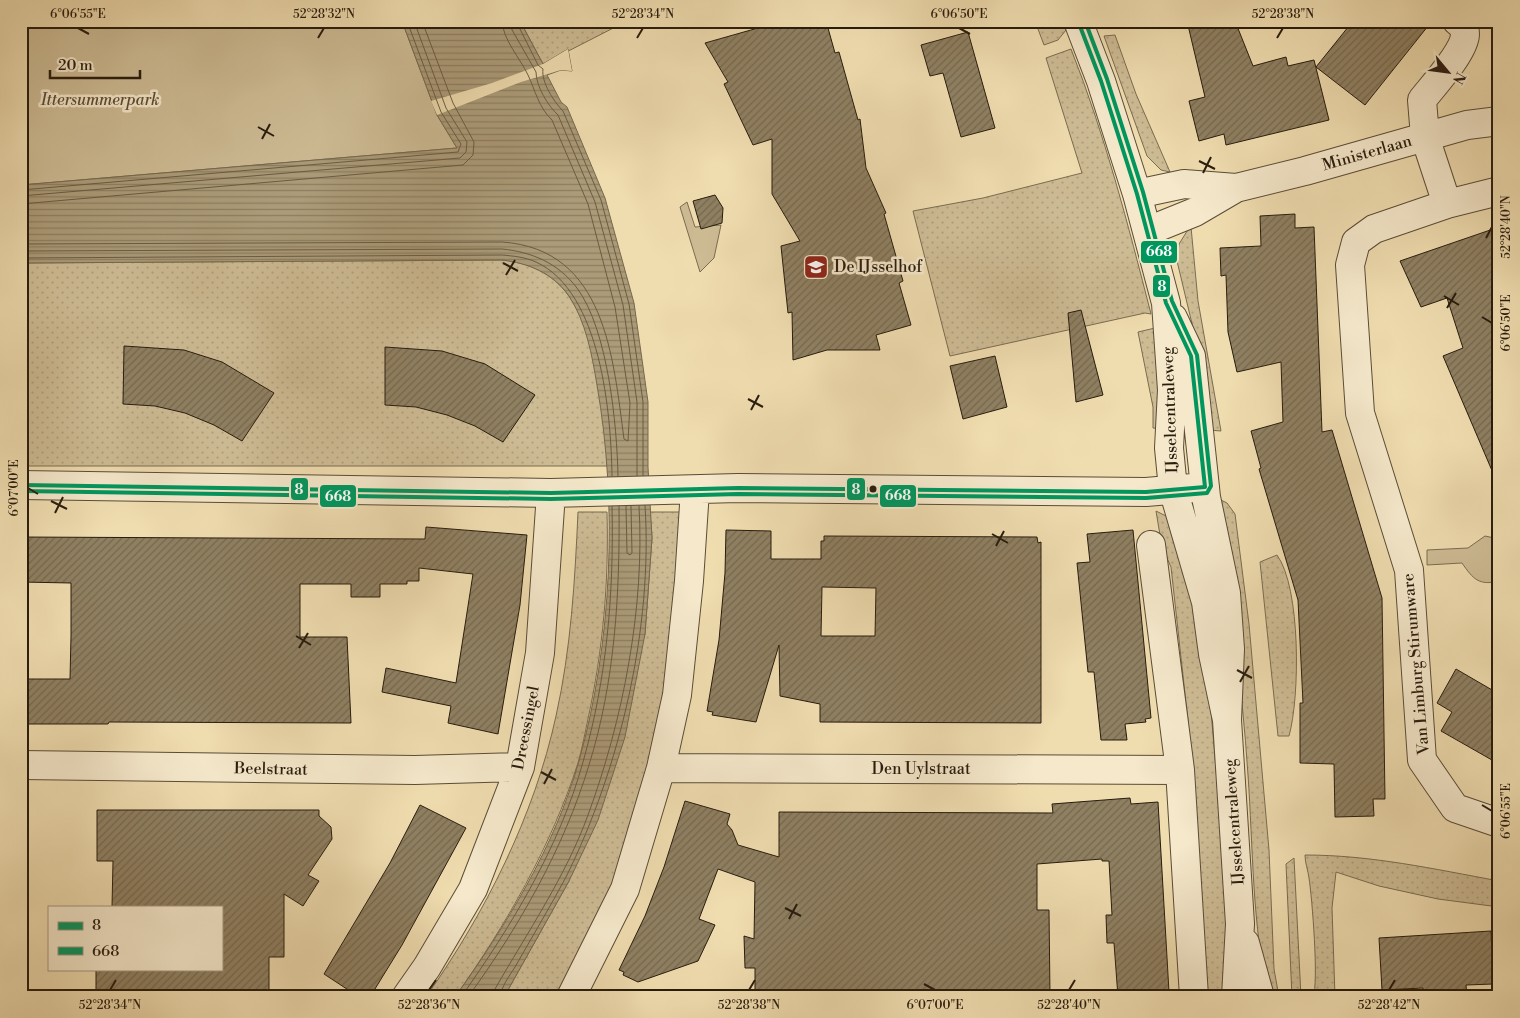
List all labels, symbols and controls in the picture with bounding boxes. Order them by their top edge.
text: 6°06'55"E [50,7,106,22]
text: 52°28'32"N [293,7,355,22]
text: 52°28'34"N [612,7,674,22]
text: 6°06'50"E [930,7,988,22]
text: 52°28'38"N [1252,7,1314,22]
scale bar [50,48,140,80]
north arrow [1422,48,1472,98]
text: 20 m [58,56,93,75]
text: N [1448,69,1469,87]
park label: Ittersummerpark [40,90,159,110]
street label: Ministerlaan [1320,131,1414,175]
text: 52°28'40"N [1499,195,1514,259]
line badge: 668 [1140,240,1178,264]
text: 668 [1146,243,1172,261]
school or university icon: De IJsselhof [803,254,829,280]
place label: De IJsselhof [834,257,923,277]
line badge: 8 [1152,274,1171,298]
text: 8 [1158,278,1167,296]
text: 6°06'50"E [1499,294,1514,352]
street label: IJsselcentraleweg [1158,346,1182,474]
text: 6°07'00"E [7,459,22,517]
line badge: 8 [290,477,309,501]
line badge: 8 [846,477,866,501]
text: 8 [295,481,304,499]
text: 8 [852,481,861,499]
line badge: 668 [319,484,357,508]
unlabelled marker [868,484,878,494]
line badge: 668 [879,484,917,508]
text: 668 [885,487,911,505]
text: 668 [325,488,351,506]
street label: Van Limburg Stirumware [1398,572,1434,757]
street label: Dreessingel [508,684,544,772]
street label: IJsselcentraleweg [1220,757,1248,886]
street label: Beelstraat [233,758,308,780]
street label: Den Uylstraat [871,759,971,779]
text: 6°06'55"E [1499,783,1514,839]
legend [48,906,222,970]
text: 8 [92,916,101,935]
text: 668 [92,942,119,961]
text: 52°28'34"N [79,998,141,1013]
text: 52°28'36"N [398,998,460,1013]
text: 52°28'38"N [718,998,780,1013]
text: 6°07'00"E [906,998,964,1013]
text: 52°28'40"N [1037,998,1101,1013]
text: 52°28'42"N [1358,998,1420,1013]

